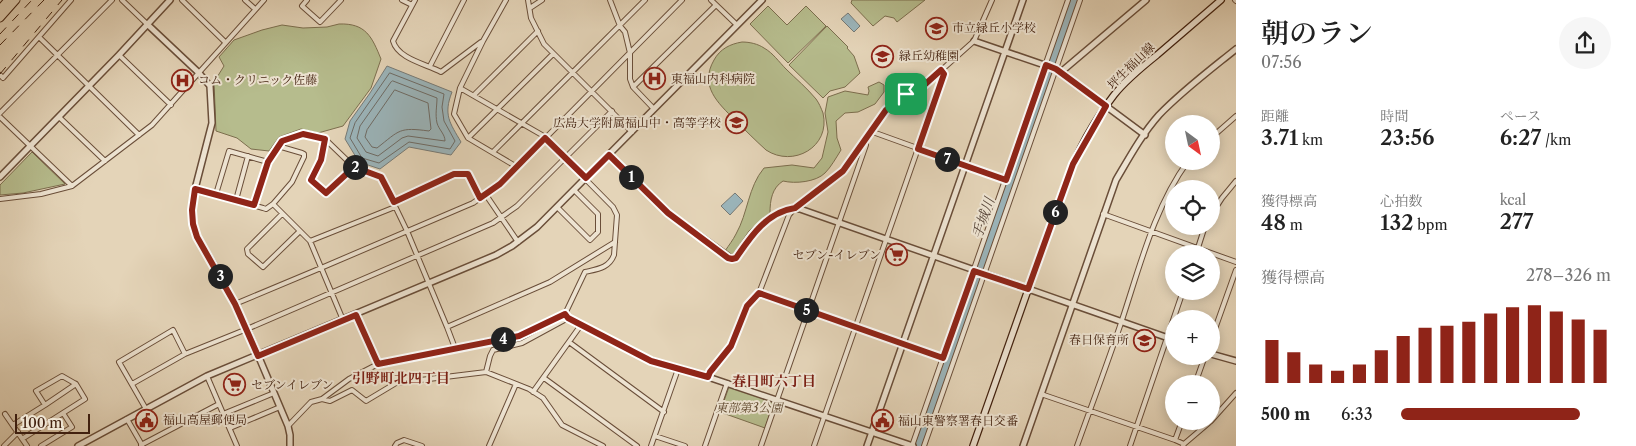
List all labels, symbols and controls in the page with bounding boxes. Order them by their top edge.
school or university icon: 市立緑丘小学校 [924,16,948,40]
text: 朝のラン [1261,16,1373,50]
button: share [1559,17,1611,69]
place label: 市立緑丘小学校 [952,20,1036,35]
street label: 坪生福山線 [1104,39,1157,92]
school or university icon: 緑丘幼稚園 [871,44,895,68]
place label: 緑丘幼稚園 [899,48,959,63]
text: 07:56 [1261,52,1302,72]
hospital icon: 東福山内科病院 [643,67,667,91]
hospital icon: コム・クリニック佐藤 [170,68,194,92]
place label: 東福山内科病院 [671,71,755,86]
place label: コム・クリニック佐藤 [198,72,317,87]
pin [885,73,927,115]
icon: arrive [892,80,920,108]
text: 距離 [1261,107,1289,125]
text: 時間 [1380,107,1408,125]
text: ペース [1500,107,1541,125]
school or university icon: 広島大学附属福山中・高等学校 [725,111,749,135]
place label: 広島大学附属福山中・高等学校 [553,115,721,130]
north arrow [1165,115,1220,170]
map controls [1165,115,1220,430]
text: 3.71 [1261,125,1298,150]
text: 23:56 [1380,125,1435,150]
text: 6:27 [1500,125,1541,150]
text: km [1298,131,1323,149]
text: /km [1541,131,1571,149]
pin: 7 [934,146,960,172]
text: 7 [944,150,951,168]
pin: 2 [342,154,368,180]
text: 2 [351,158,360,176]
pin: 1 [618,164,644,190]
text: 1 [628,168,635,186]
button: locate [1165,180,1220,235]
text: kcal [1500,191,1526,209]
text: 獲得標高 [1261,192,1317,210]
text: 心拍数 [1380,192,1422,210]
water label: 手城川 [968,193,999,241]
pin: 6 [1042,200,1068,224]
text: 6 [1051,203,1060,221]
text: 277 [1500,209,1533,234]
text: 48 [1261,210,1286,235]
text: 132 [1380,210,1414,235]
text: m [1286,216,1303,234]
text: bpm [1414,216,1447,234]
supermarket icon: セブン-イレブン [885,243,909,267]
button: layers [1165,245,1220,300]
place label: セブン-イレブン [792,247,881,262]
pin: 3 [208,264,232,288]
text: 278–326 m [1526,265,1611,285]
text: 3 [217,267,224,285]
text: 獲得標高 [1261,267,1325,287]
pin: 5 [794,298,818,322]
text: 5 [803,301,810,319]
button: + [1165,310,1220,365]
pin: 4 [490,326,516,352]
school or university icon: 春日保育所 [1133,328,1157,352]
text: 4 [499,330,508,348]
place label: 春日保育所 [1069,332,1129,347]
district label: 引野町北四丁目 [352,369,450,387]
district label: 春日町六丁目 [732,372,816,390]
supermarket icon: セブンイレブン [223,373,247,397]
button: − [1165,375,1220,430]
place label: セブンイレブン [251,377,333,392]
park label: 東部第3公園 [716,400,784,415]
text: 500 m [1261,404,1310,424]
text: 6:33 [1341,404,1372,424]
public building icon: 福山高屋郵便局 [135,408,159,432]
public building icon: 福山東警察署春日交番 [870,409,894,433]
scale bar [15,411,90,434]
place label: 福山高屋郵便局 [163,412,247,427]
place label: 福山東警察署春日交番 [898,413,1018,428]
text: 100 m [22,414,62,432]

